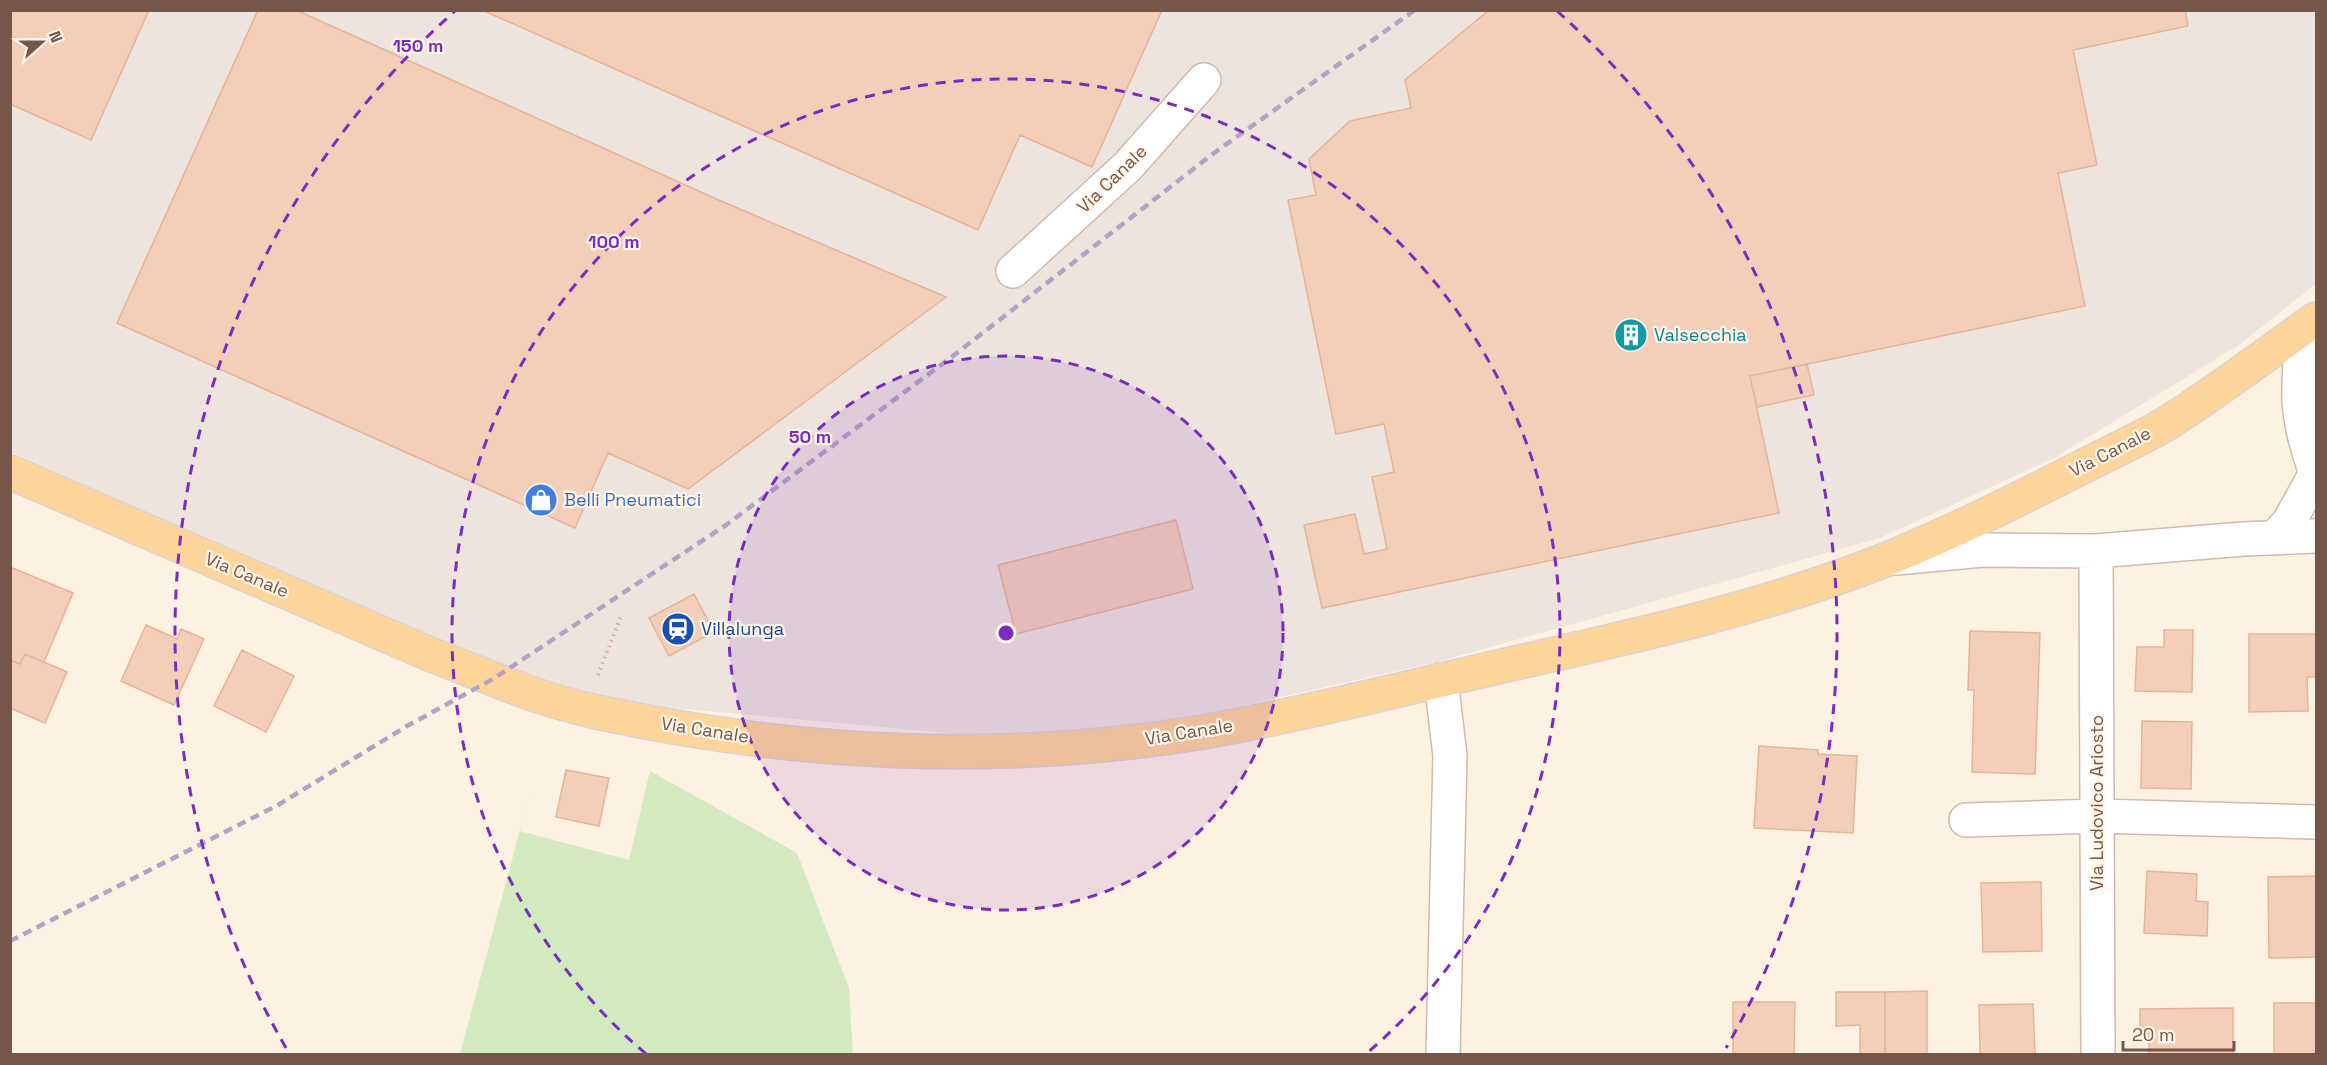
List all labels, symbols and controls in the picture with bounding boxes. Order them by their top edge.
north arrow [12,12,72,72]
text: N [44,28,67,46]
text: 150 m [393,34,443,57]
street label: Via Canale [1072,139,1152,218]
text: 100 m [588,230,640,253]
building icon: Valsecchia [1613,317,1649,353]
place label: Valsecchia [1654,323,1747,346]
street label: Via Canale [2065,421,2155,482]
text: 50 m [789,425,831,448]
shop icon: Belli Pneumatici [523,482,559,518]
place label: Belli Pneumatici [564,488,701,511]
street label: Via Canale [202,547,293,602]
station icon: Villalunga [660,611,696,647]
place label: Villalunga [701,617,784,640]
centre of rings [996,623,1016,643]
street label: Via Canale [659,711,751,748]
street label: Via Canale [1143,713,1235,750]
street label: Via Ludovico Ariosto [2085,715,2108,891]
scale bar [2123,1014,2234,1052]
text: 20 m [2132,1023,2175,1046]

